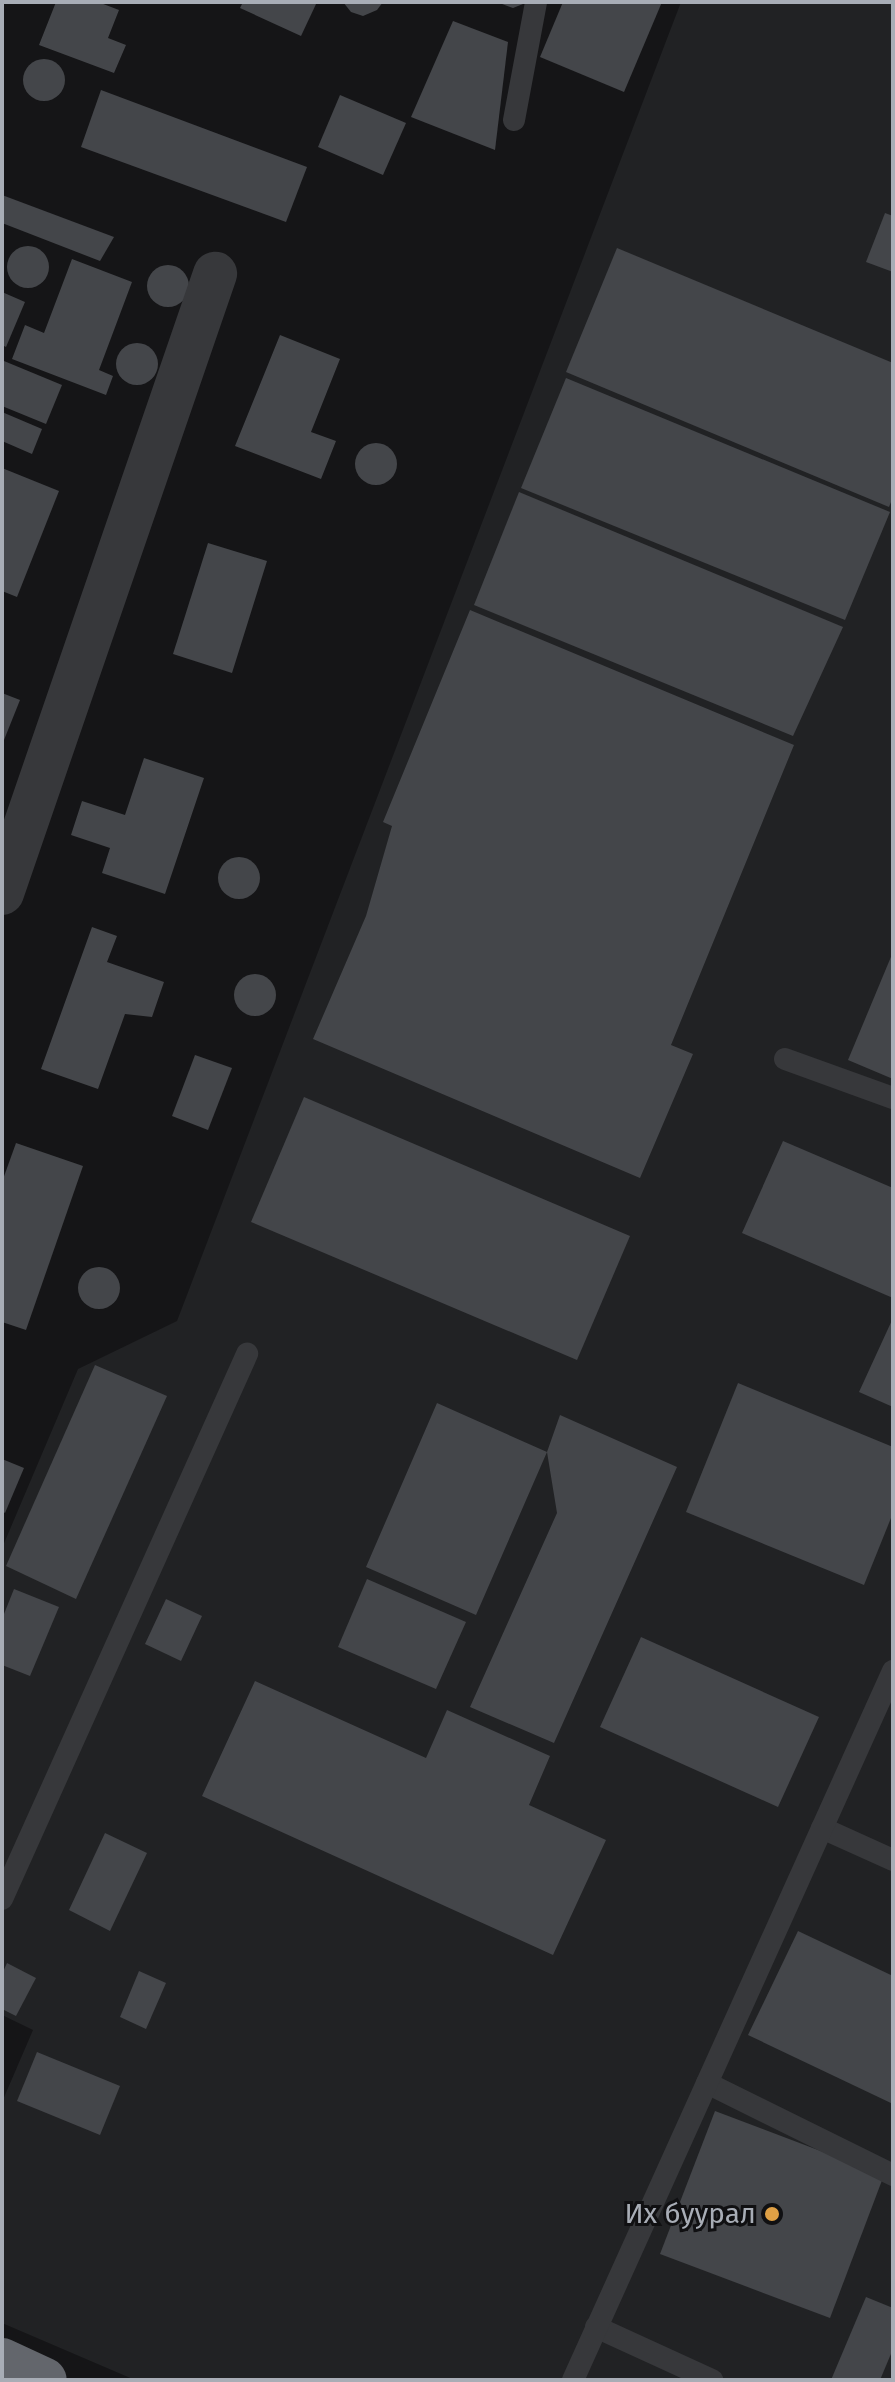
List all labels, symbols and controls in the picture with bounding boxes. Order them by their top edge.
place label: Их буурал [625,2197,756,2231]
marker: Их буурал [763,2205,781,2223]

